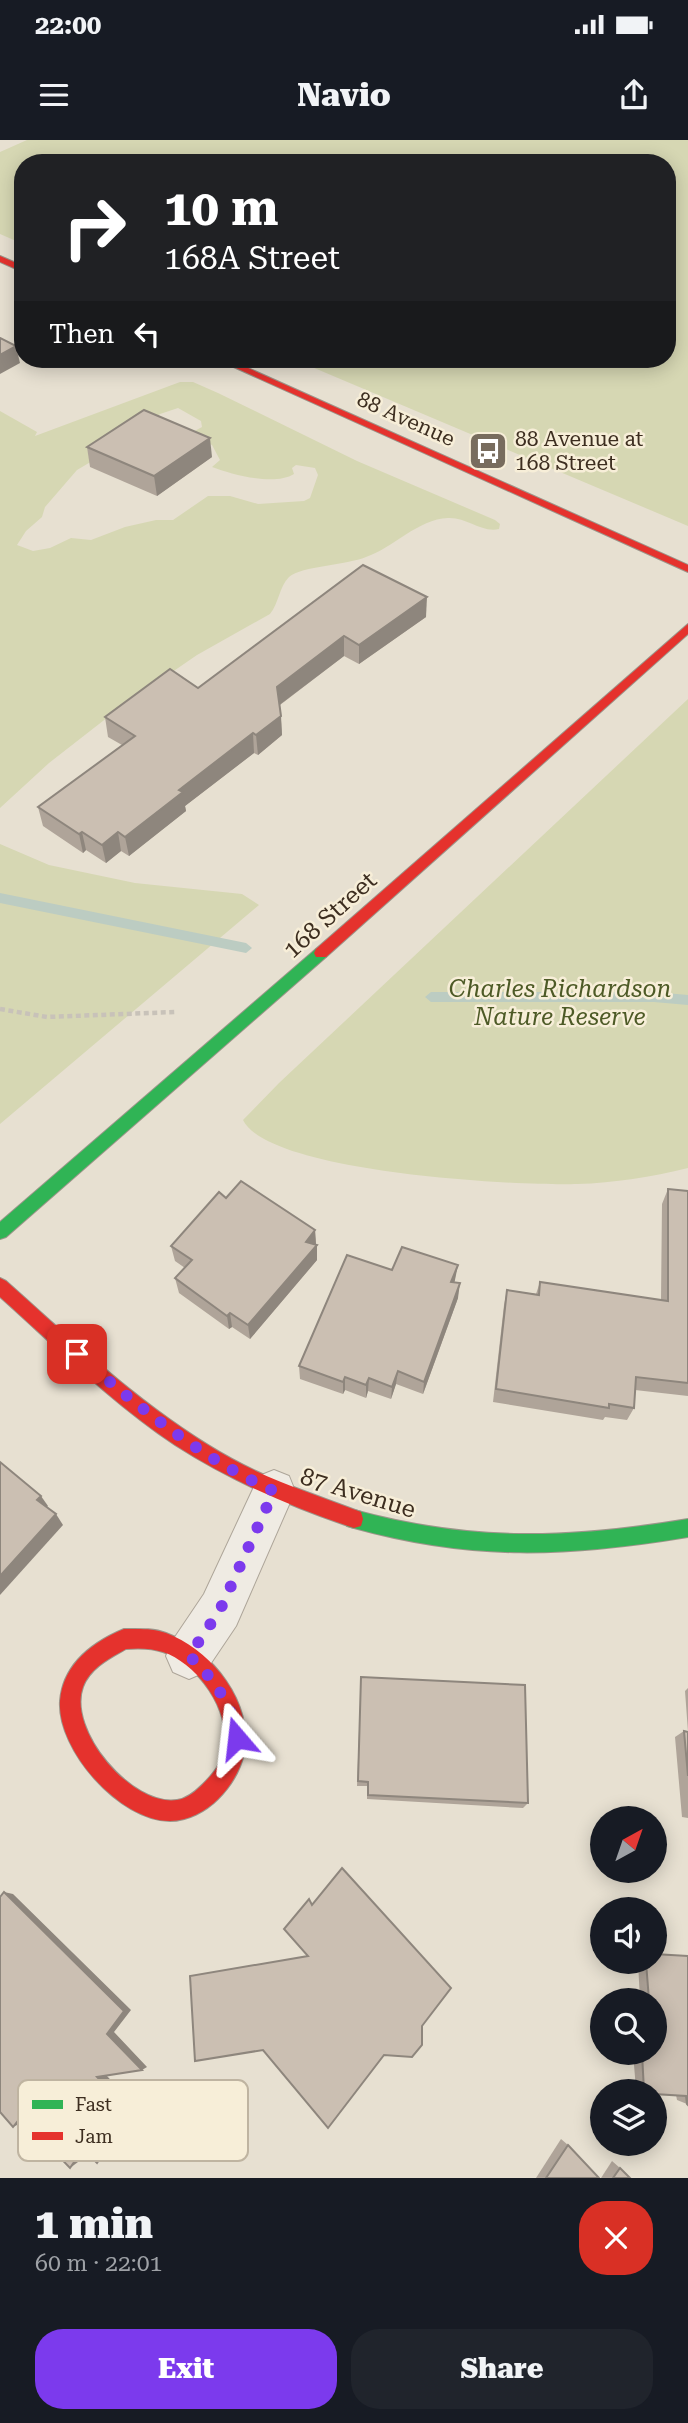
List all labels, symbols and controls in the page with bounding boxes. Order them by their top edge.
text: 22:00 [35,10,101,40]
icon: menu [35,76,73,114]
text: Navio [297,76,391,114]
icon: share [615,76,653,114]
text: 10 m [164,180,279,237]
icon: right [49,182,140,273]
text: 168A Street [164,239,340,277]
icon: left [128,315,166,353]
text: Then [49,319,114,349]
street label: 88 Avenue [354,387,458,451]
place label: 88 Avenue at 168 Street [515,427,644,475]
bus stop icon: 88 Avenue at 168 Street [467,430,509,472]
street label: 168 Street [278,866,382,964]
park label: Charles Richardson Nature Reserve [449,975,671,1031]
pin [47,1324,107,1384]
icon: arrive [58,1335,96,1373]
street label: 87 Avenue [297,1462,419,1524]
position arrow [200,1701,274,1775]
north arrow [590,1806,667,1883]
map controls [590,1806,667,2156]
button: sound [590,1897,667,1974]
button: search [590,1988,667,2065]
button: layers [590,2079,667,2156]
legend [18,2080,248,2161]
text: Fast [75,2093,112,2116]
text: Jam [75,2125,113,2148]
text: 1 min [35,2199,153,2248]
button: close [579,2201,653,2275]
text: 60 m · 22:01 [35,2250,162,2277]
button: Exit [35,2329,337,2409]
button: Share [351,2329,653,2409]

